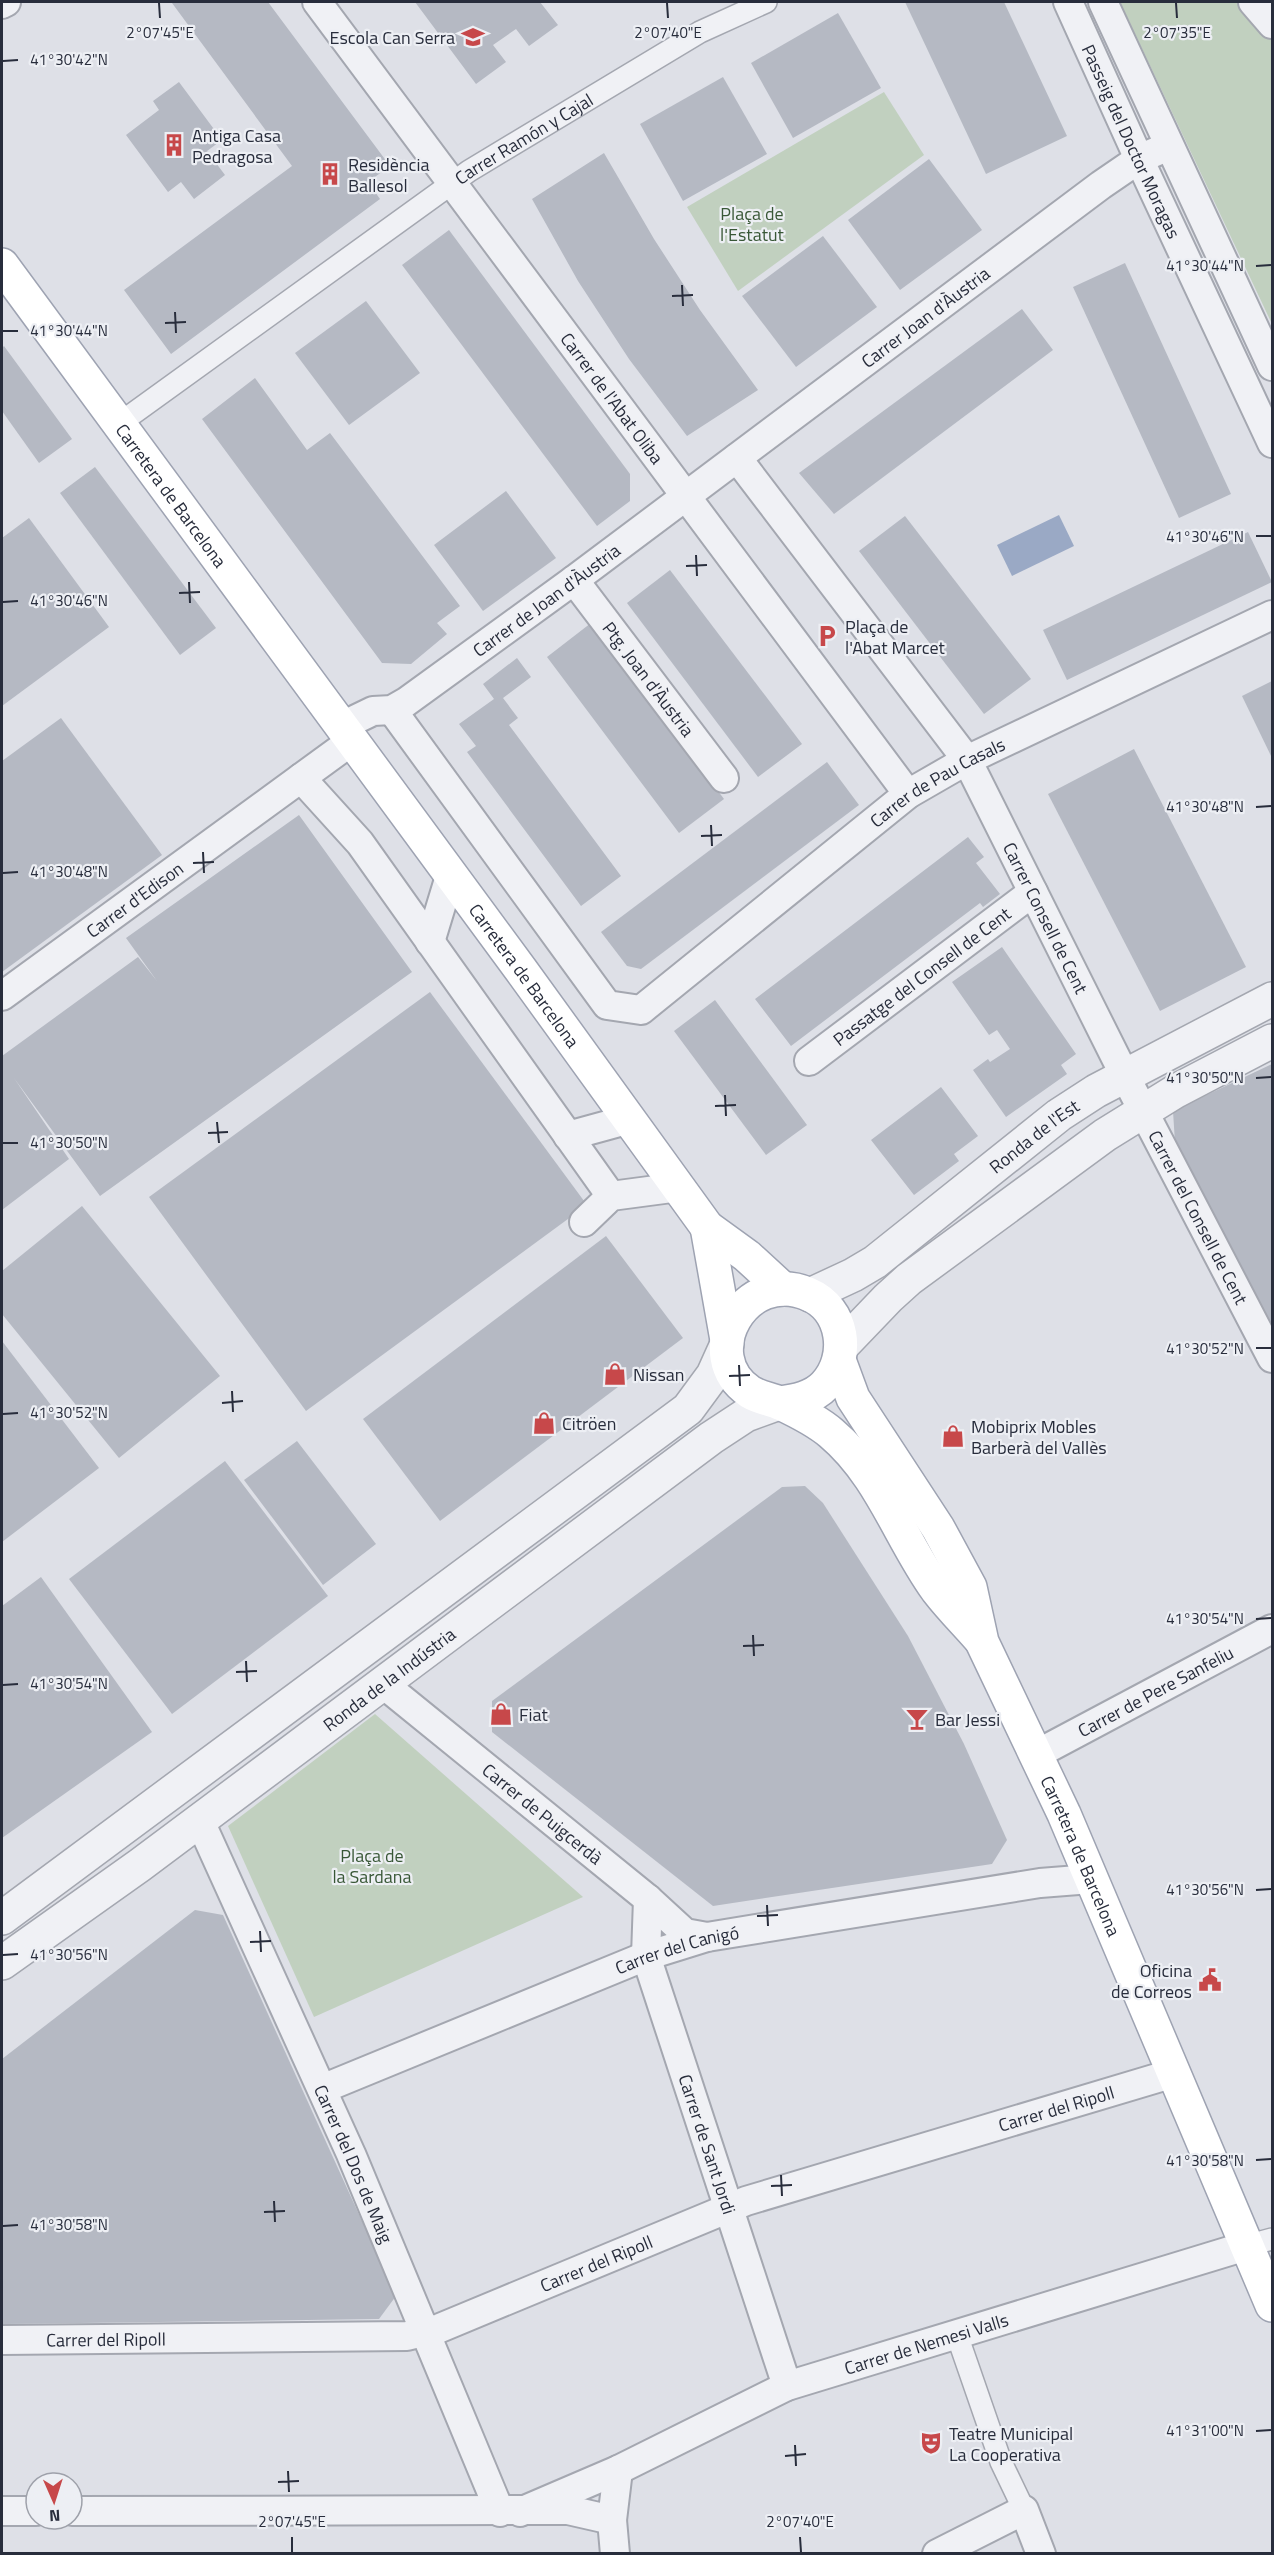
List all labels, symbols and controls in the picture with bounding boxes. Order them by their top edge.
text: 2°07'45"E [126,21,194,44]
text: 2°07'40"E [634,21,702,44]
text: 2°07'35"E [1143,21,1211,44]
place label: Escola Can Serra [330,24,455,51]
school or university icon: Escola Can Serra [460,24,486,50]
street label: Passeig del Doctor Moragas [1075,40,1188,243]
text: 41°30'42"N [30,48,108,71]
street label: Carrer Ramón y Cajal [449,86,598,191]
place label: Antiga Casa Pedragosa [192,122,281,170]
building icon: Antiga Casa Pedragosa [161,132,187,158]
place label: Residència Ballesol [348,151,429,199]
building icon: Residència Ballesol [317,161,343,187]
park label: Plaça de l'Estatut [720,200,785,248]
text: 41°30'44"N [1166,254,1244,277]
street label: Carrer Joan d'Àustria [855,260,995,374]
text: 41°30'44"N [30,319,108,342]
street label: Carrer de l'Abat Oliba [554,326,671,469]
street label: Carretera de Barcelona [109,418,234,573]
text: 41°30'46"N [1166,525,1244,548]
street label: Carrer de Joan d'Àustria [467,537,626,663]
text: 41°30'46"N [30,589,108,612]
place label: Plaça de l'Abat Marcet [845,613,946,661]
street label: Ptg. Joan d'Àustria [596,616,701,742]
parking icon: Plaça de l'Abat Marcet [814,623,840,649]
street label: Carrer de Pau Casals [864,730,1009,834]
text: 41°30'48"N [1166,795,1244,818]
street label: Carrer Consell de Cent [997,837,1095,999]
street label: Carrer d'Edison [80,855,189,944]
text: 41°30'48"N [30,860,108,883]
street label: Carretera de Barcelona [463,898,586,1053]
street label: Passatge del Consell de Cent [827,900,1017,1052]
text: 41°30'50"N [1166,1066,1244,1089]
street label: Ronda de l'Est [983,1092,1085,1179]
street label: Carrer del Consell de Cent [1142,1125,1255,1310]
text: 41°30'50"N [30,1131,108,1154]
text: 41°30'52"N [1166,1337,1244,1360]
shop icon: Nissan [602,1361,628,1387]
place label: Nissan [633,1361,685,1388]
text: 41°30'52"N [30,1401,108,1424]
shop icon: Citröen [531,1410,557,1436]
place label: Citröen [562,1410,616,1437]
place label: Mobiprix Mobles Barberà del Vallès [971,1413,1107,1461]
shop icon: Mobiprix Mobles Barberà del Vallès [940,1423,966,1449]
text: 41°30'54"N [1166,1607,1244,1630]
street label: Ronda de la Indústria [317,1620,461,1737]
street label: Carrer de Pere Sanfeliu [1073,1639,1238,1744]
text: 41°30'54"N [30,1672,108,1695]
shop icon: Fiat [488,1701,514,1727]
place label: Fiat [519,1701,548,1728]
bar icon: Bar Jessi [904,1706,930,1732]
place label: Bar Jessi [935,1706,1000,1733]
street label: Carrer de Puigcerdà [477,1756,609,1871]
street label: Carretera de Barcelona [1034,1771,1128,1940]
park label: Plaça de la Sardana [332,1842,412,1890]
text: 41°30'56"N [1166,1878,1244,1901]
street label: Carrer del Canigó [611,1919,741,1981]
text: 41°30'56"N [30,1943,108,1966]
place label: Oficina de Correos [1111,1957,1192,2005]
public building icon: Oficina de Correos [1197,1967,1223,1993]
street label: Carrer de Sant Jordi [672,2071,743,2218]
street label: Carrer del Ripoll [995,2078,1117,2138]
street label: Carrer del Dos de Maig [308,2080,400,2247]
text: 41°30'58"N [1166,2149,1244,2172]
text: 41°30'58"N [30,2213,108,2236]
street label: Carrer del Ripoll [536,2228,657,2299]
street label: Carrer de Nemesi Valls [841,2306,1012,2381]
street label: Carrer del Ripoll [46,2325,166,2353]
text: 41°31'00"N [1166,2419,1244,2442]
place label: Teatre Municipal La Cooperativa [949,2420,1073,2468]
theatre icon: Teatre Municipal La Cooperativa [918,2430,944,2456]
north arrow [24,2471,84,2531]
text: N [49,2504,61,2528]
text: 2°07'45"E [258,2510,326,2533]
text: 2°07'40"E [766,2510,834,2533]

